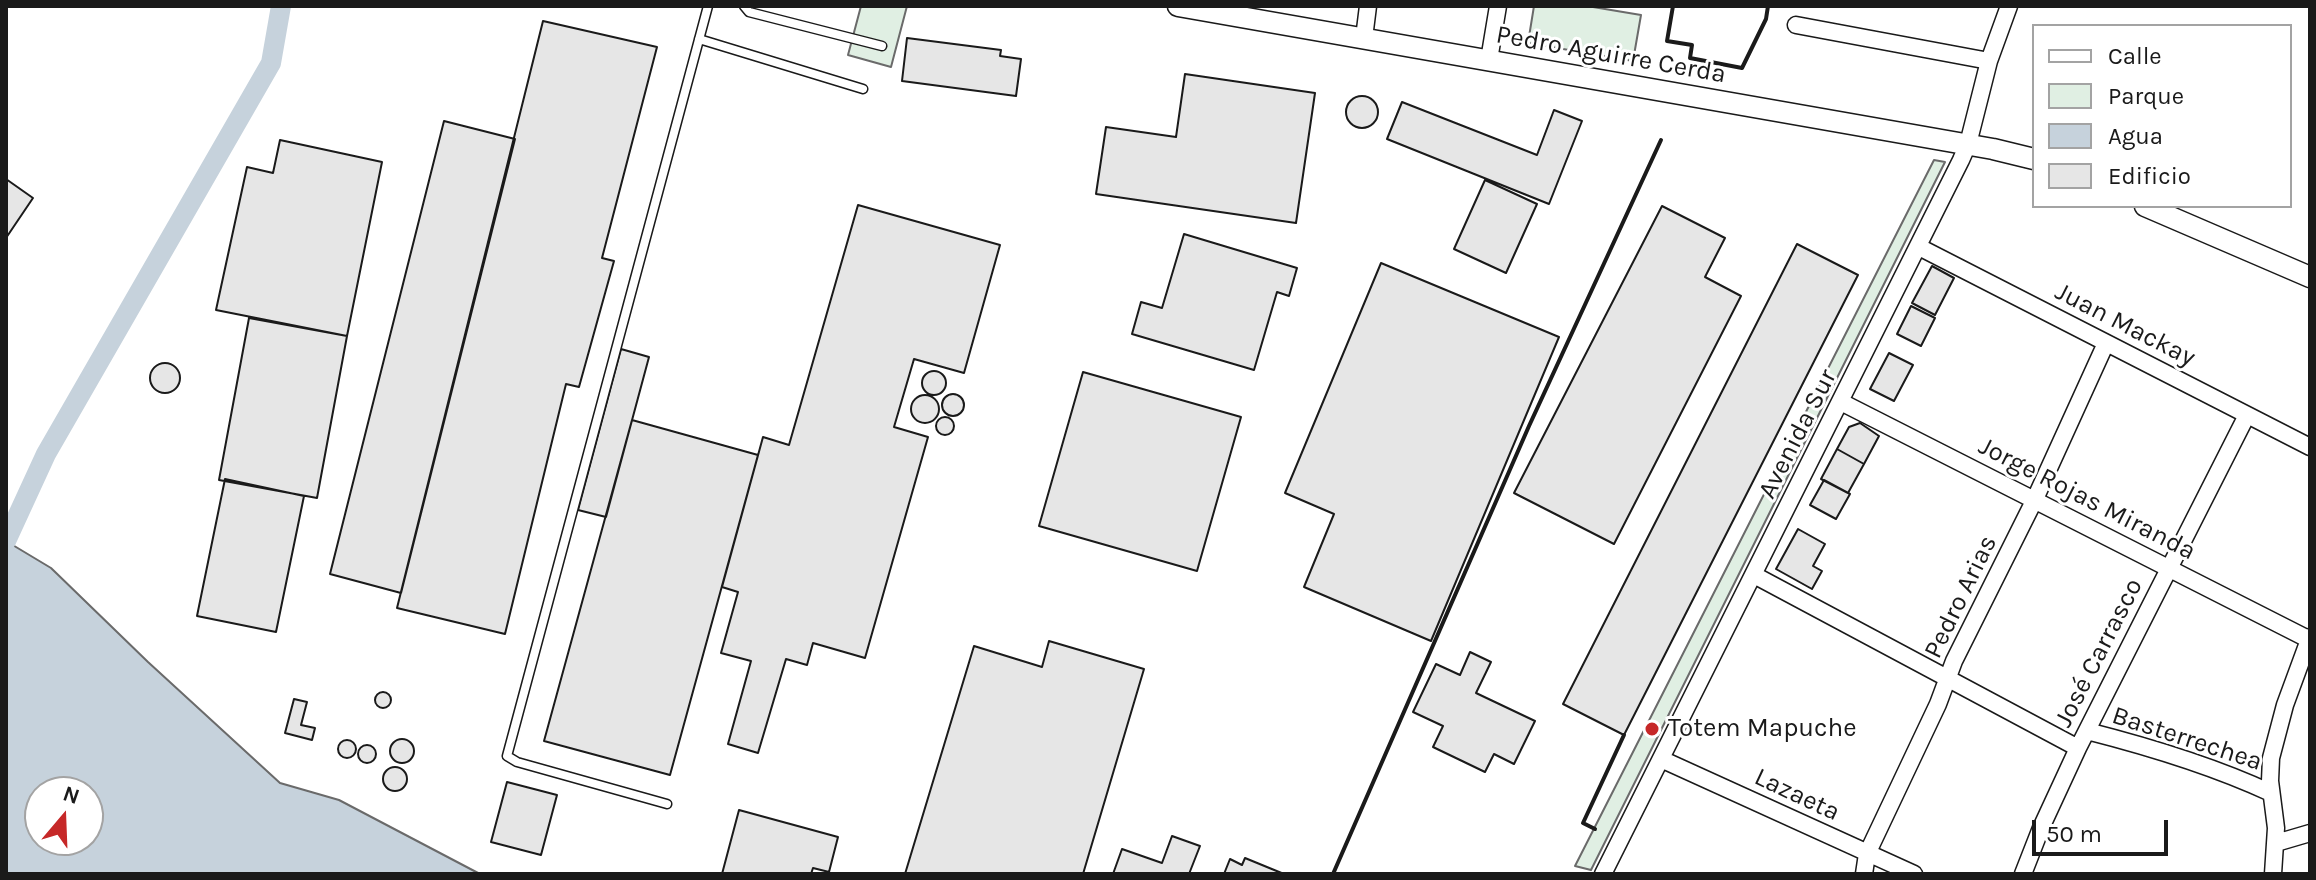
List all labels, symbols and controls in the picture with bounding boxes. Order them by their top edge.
street label: Pedro Aguirre Cerda [1494,19,1728,91]
legend [2032,24,2292,208]
text: Calle [2108,42,2162,70]
text: Parque [2108,82,2184,110]
text: Agua [2108,122,2163,150]
text: Edificio [2108,162,2191,190]
street label: Juan Mackay [2050,276,2200,374]
street label: Avenida Sur [1752,364,1844,504]
street label: Jorge Rojas Miranda [1973,431,2201,567]
street label: Pedro Arias [1918,530,2004,664]
street label: José Carrasco [2048,574,2150,732]
street label: Basterrechea [2108,700,2266,778]
place label: Totem Mapuche [1668,713,1857,745]
marker: Totem Mapuche [1643,720,1661,738]
street label: Lazaeta [1749,762,1845,828]
north arrow [24,776,104,856]
text: N [59,780,83,810]
scale bar [2036,804,2172,854]
text: 50 m [2046,820,2102,848]

